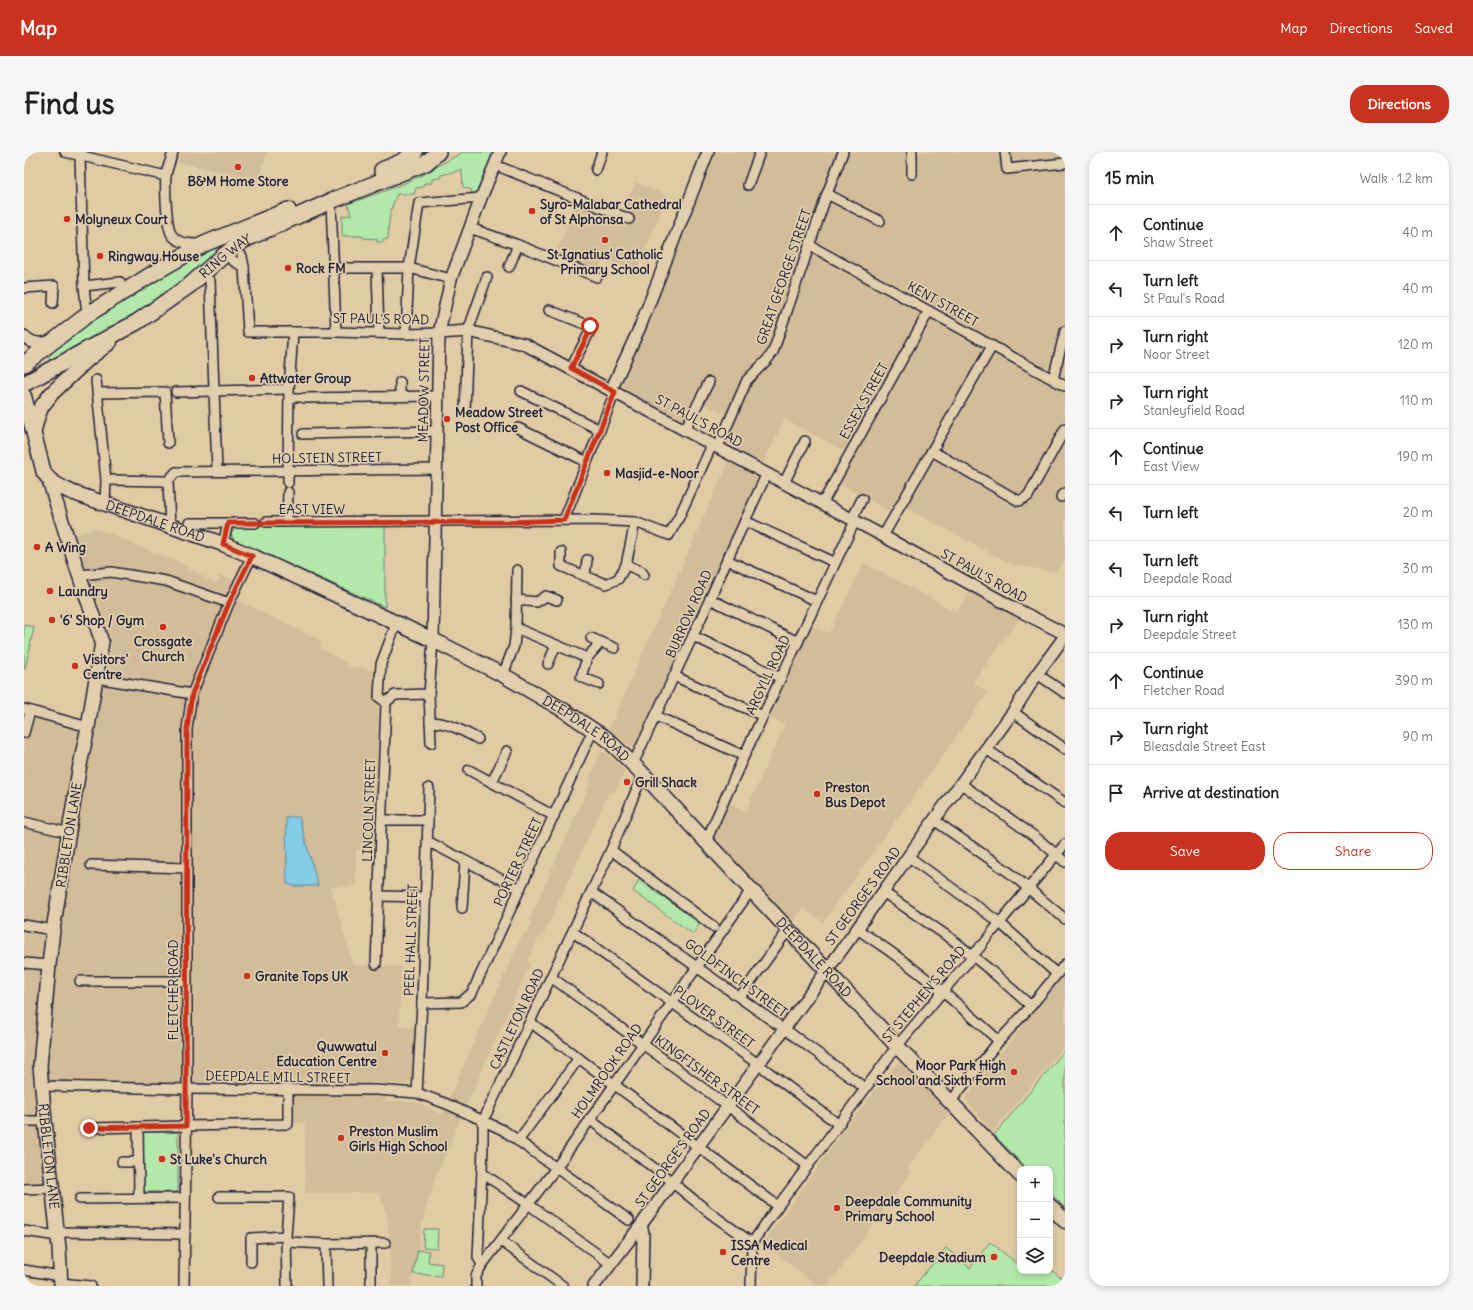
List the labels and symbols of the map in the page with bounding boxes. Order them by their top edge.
marker: B&M Home Store [233,162,243,172]
place label: B&M Home Store [188,173,288,190]
place label: Syro-Malabar Cathedral of St Alphonsa [540,196,682,228]
marker: Syro-Malabar Cathedral of St Alphonsa [527,206,537,216]
street label: GREAT GEORGE STREET [753,207,815,347]
place label: Molyneux Court [75,211,168,228]
marker: Molyneux Court [62,214,72,224]
street label: RING WAY [195,230,253,282]
marker: St Ignatius' Catholic Primary School [600,235,610,245]
place label: St Ignatius' Catholic Primary School [547,246,663,278]
place label: Ringway House [108,248,199,265]
marker: Ringway House [95,251,105,261]
place label: Rock FM [296,260,346,277]
marker: Rock FM [283,263,293,273]
street label: KENT STREET [904,277,982,331]
street label: ST PAUL'S ROAD [333,310,429,328]
route start [581,317,599,335]
street label: MEADOW STREET [415,337,433,443]
street label: ESSEX STREET [836,359,892,442]
place label: Attwater Group [260,370,352,387]
marker: Attwater Group [247,373,257,383]
street label: ST PAUL'S ROAD [652,391,746,451]
place label: Meadow Street Post Office [455,404,543,436]
marker: Meadow Street Post Office [442,414,452,424]
street label: HOLSTEIN STREET [272,449,382,467]
place label: Masjid-e-Noor [615,465,700,482]
marker: Masjid-e-Noor [602,468,612,478]
street label: DEEPDALE ROAD [104,496,207,546]
street label: EAST VIEW [279,501,345,518]
place label: A Wing [45,539,86,556]
marker: A Wing [32,542,42,552]
street label: ST PAUL'S ROAD [938,545,1030,607]
street label: BURROW ROAD [662,567,716,661]
place label: Laundry [58,583,108,600]
marker: Laundry [45,586,55,596]
place label: '6' Shop / Gym [60,612,145,629]
marker: '6' Shop / Gym [47,615,57,625]
marker: Crossgate Church [158,622,168,632]
street label: ARGYLL ROAD [742,632,794,718]
place label: Crossgate Church [134,633,192,665]
place label: Visitors' Centre [83,651,129,683]
marker: Visitors' Centre [70,661,80,671]
street label: DEEPDALE ROAD [540,691,634,765]
street label: LINCOLN STREET [359,758,379,862]
place label: Grill Shack [635,774,697,791]
marker: Grill Shack [622,777,632,787]
place label: Preston Bus Depot [825,779,886,811]
street label: RIBBLETON LANE [52,781,86,889]
marker: Preston Bus Depot [812,789,822,799]
street label: PORTER STREET [490,815,546,909]
street label: ST GEORGE'S ROAD [821,843,905,949]
street label: PEEL HALL STREET [401,883,421,996]
street label: DEEPDALE ROAD [773,914,856,1001]
street label: GOLDFINCH STREET [681,935,791,1021]
street label: FLETCHER ROAD [165,939,182,1041]
street label: ST STEPHEN'S ROAD [879,942,969,1046]
street label: CASTLETON ROAD [486,966,548,1072]
place label: Granite Tops UK [255,968,349,985]
marker: Granite Tops UK [242,971,252,981]
street label: PLOVER STREET [670,982,758,1052]
street label: HOLMROOK ROAD [568,1020,646,1122]
street label: KINGFISHER STREET [651,1031,763,1119]
place label: Quwwatul Education Centre [276,1038,377,1070]
marker: Quwwatul Education Centre [380,1048,390,1058]
place label: Moor Park High School and Sixth Form [876,1057,1007,1089]
street label: DEEPDALE MILL STREET [205,1067,351,1087]
marker: Moor Park High School and Sixth Form [1009,1067,1019,1077]
street label: RIBBLETON LANE [35,1103,63,1210]
street label: ST GEORGE'S ROAD [631,1105,715,1211]
route end [80,1119,98,1137]
place label: Preston Muslim Girls High School [349,1123,448,1155]
marker: Preston Muslim Girls High School [336,1133,346,1143]
place label: St Luke's Church [170,1151,267,1168]
marker: St Luke's Church [157,1154,167,1164]
place label: Deepdale Community Primary School [845,1193,972,1225]
marker: Deepdale Community Primary School [832,1203,842,1213]
place label: ISSA Medical Centre [731,1237,808,1269]
marker: ISSA Medical Centre [718,1247,728,1257]
place label: Deepdale Stadium [879,1249,987,1266]
marker: Deepdale Stadium [989,1252,999,1262]

